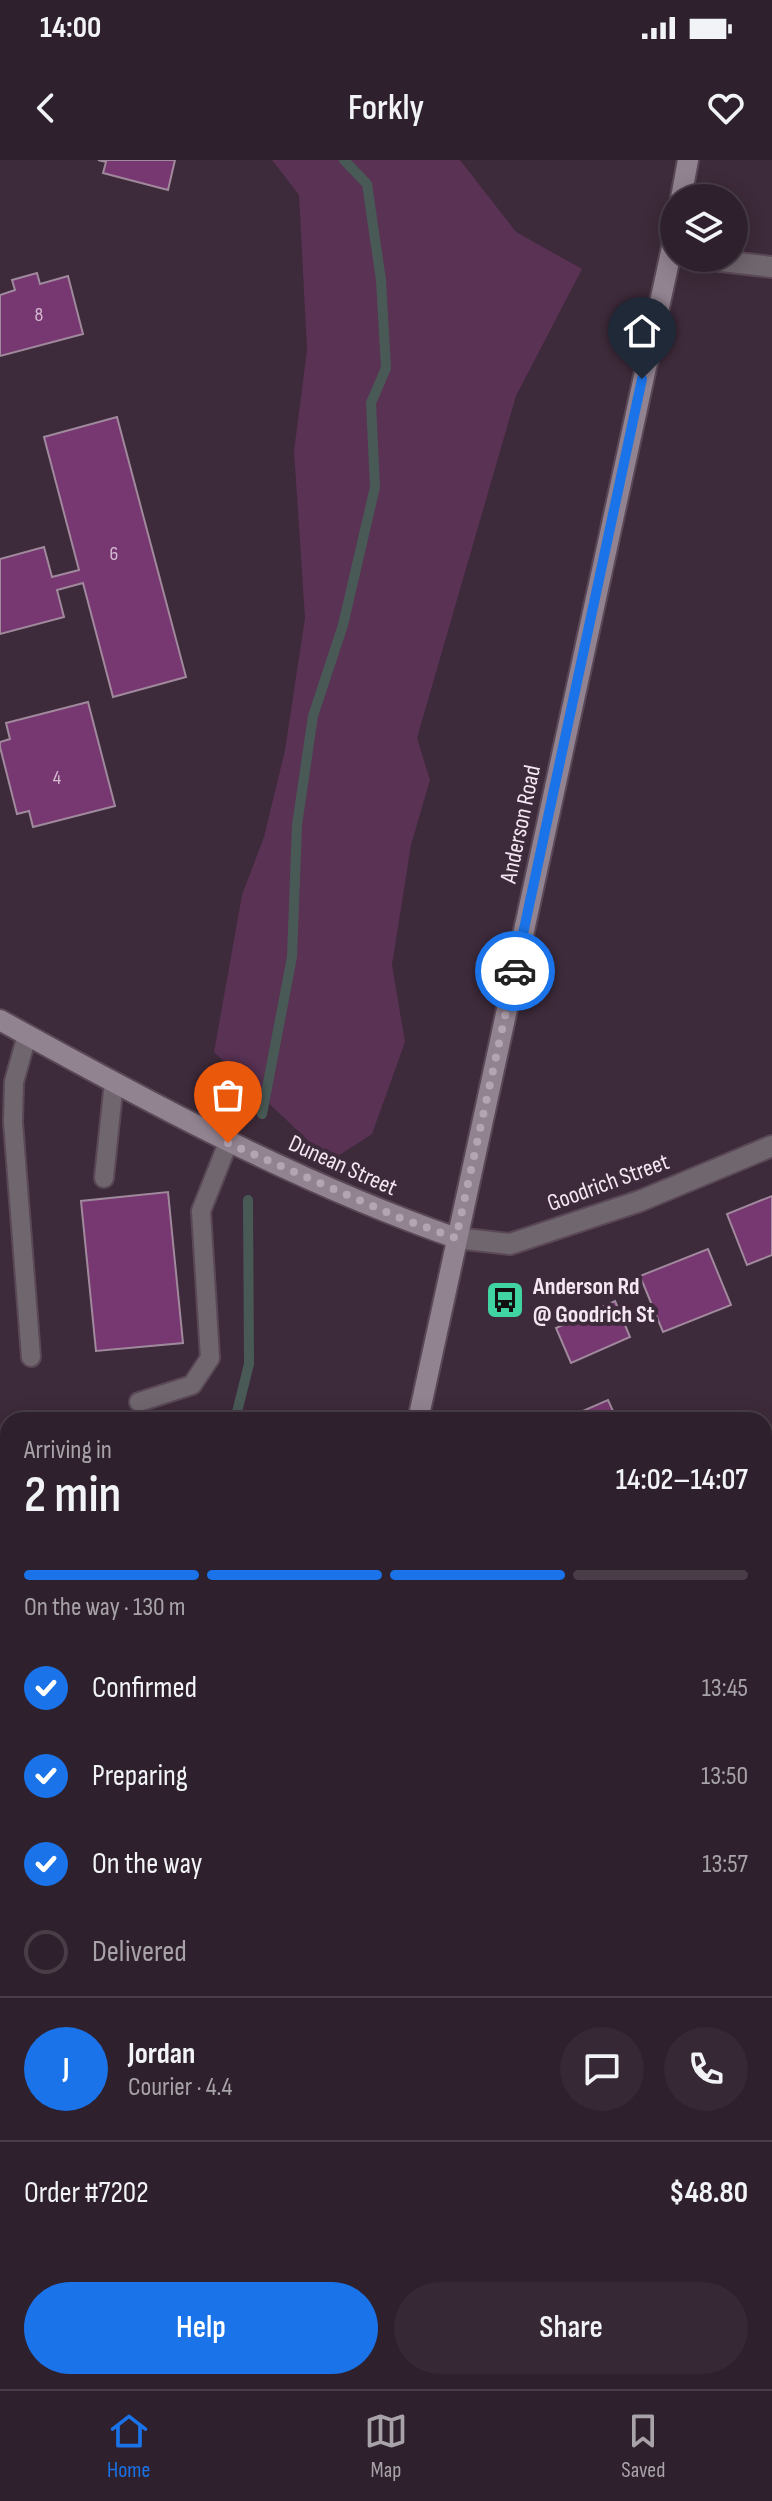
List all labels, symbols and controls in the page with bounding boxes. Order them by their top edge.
text: 14:00 [40,10,101,46]
icon: back [24,86,68,130]
icon: heart [704,86,748,130]
text: Forkly [348,87,424,130]
map controls [660,184,748,272]
button: layers [660,184,748,272]
pin [608,297,676,379]
house number: 8 [35,303,43,327]
icon: home [620,309,664,353]
house number: 6 [110,542,118,566]
street label: Anderson Road [494,762,547,887]
house number: 4 [53,766,61,790]
courier [475,931,555,1011]
icon: car [493,949,537,993]
pin [194,1061,262,1143]
icon: bag [206,1073,250,1117]
street label: Dunean Street [284,1129,402,1202]
street label: Goodrich Street [543,1147,673,1218]
place label: Anderson Rd @ Goodrich St [532,1272,655,1329]
bus stop icon: Anderson Rd @ Goodrich St [484,1279,526,1321]
text: Arriving in [24,1435,112,1466]
text: 14:02–14:07 [616,1462,748,1498]
text: 2 min [24,1464,121,1527]
text: On the way · 130 m [24,1592,186,1623]
icon: check [24,1666,68,1710]
text: Confirmed [92,1670,197,1706]
text: 13:45 [702,1673,748,1704]
icon: check [24,1754,68,1798]
text: Preparing [92,1758,188,1794]
text: 13:50 [701,1761,748,1792]
icon: check [24,1842,68,1886]
text: On the way [92,1846,202,1882]
text: 13:57 [702,1849,748,1880]
text: Delivered [92,1934,187,1970]
button: chat [560,2027,644,2111]
button: phone [664,2027,748,2111]
text: Jordan [128,2036,195,2072]
text: J [63,2051,69,2087]
text: Courier · 4.4 [128,2072,232,2103]
text: Order #7202 [24,2175,149,2211]
text: $48.80 [669,2175,748,2211]
button: Help [24,2282,378,2374]
button: Share [394,2282,748,2374]
tab: Home [107,2409,151,2484]
tab: Map [364,2409,408,2484]
tab: Saved [621,2409,665,2484]

